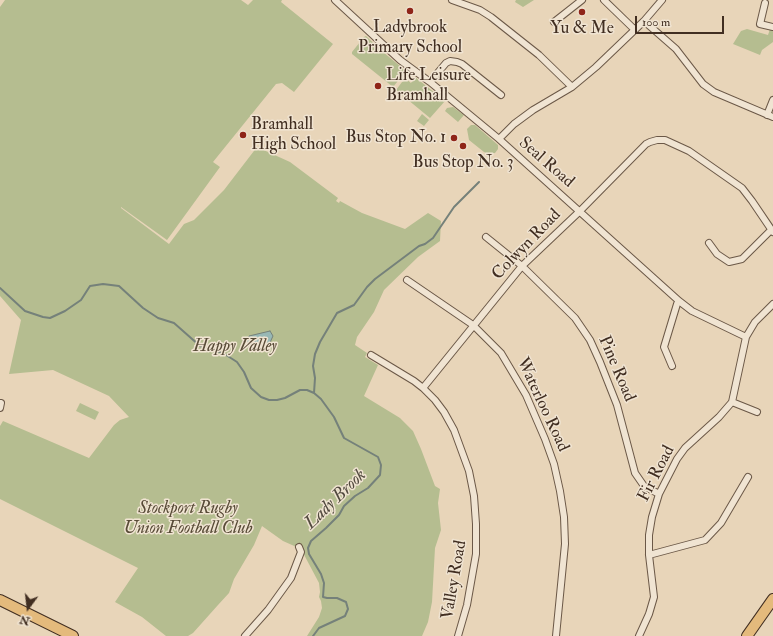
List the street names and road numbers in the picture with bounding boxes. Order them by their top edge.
street label: Seal Road [514,133,578,193]
street label: Colwyn Road [488,205,566,285]
street label: Pine Road [593,333,639,405]
street label: Waterloo Road [511,355,573,455]
street label: Fir Road [634,442,680,506]
street label: Valley Road [438,539,472,621]

